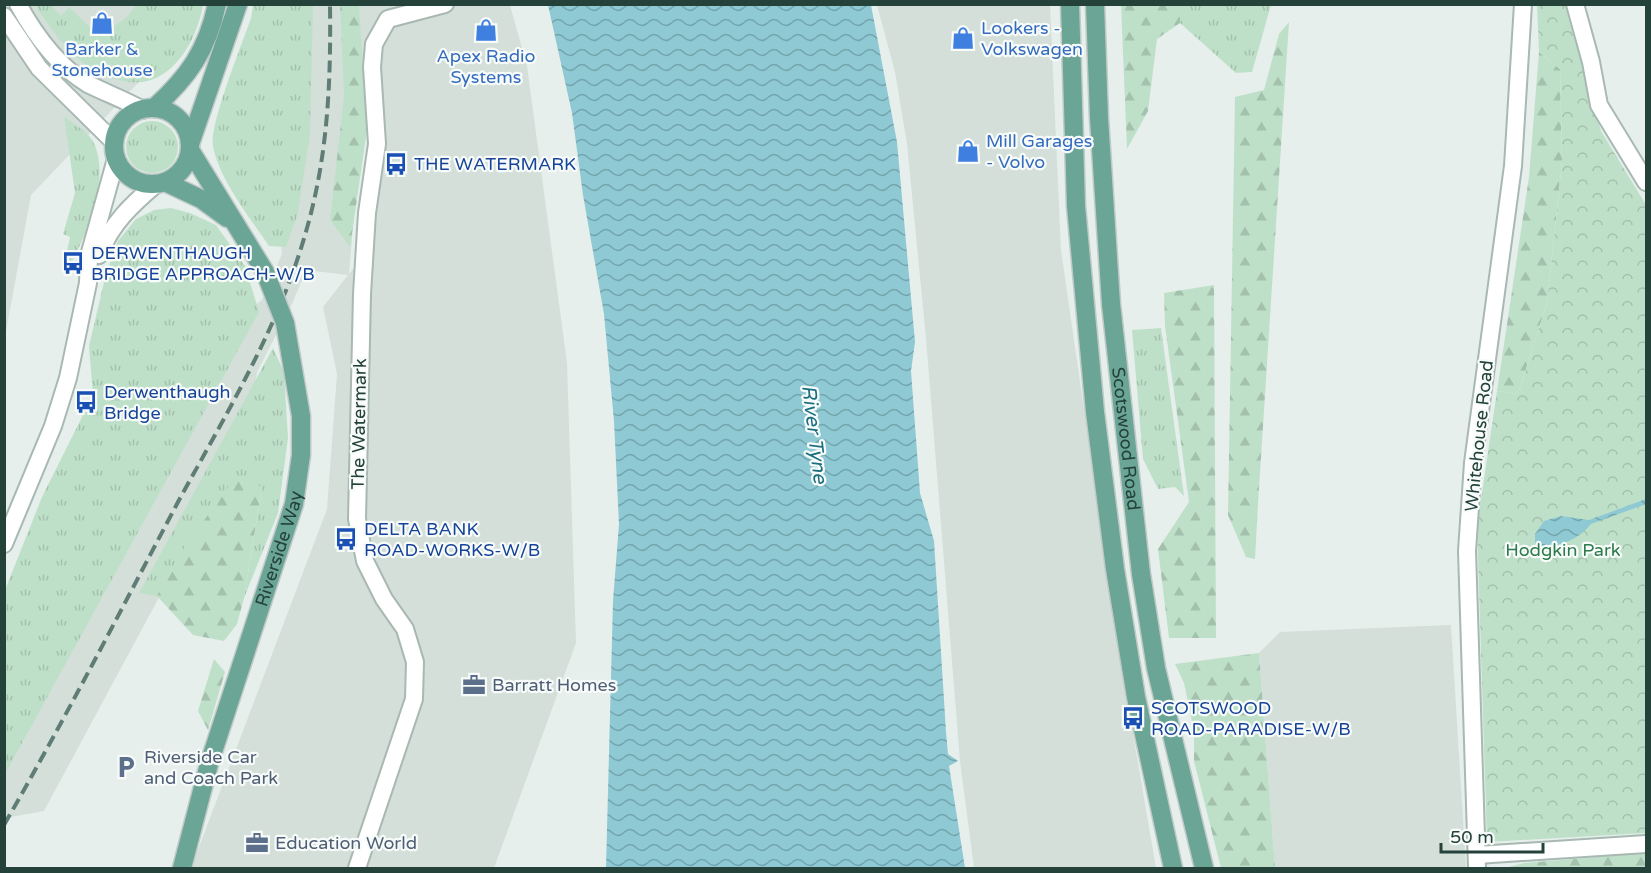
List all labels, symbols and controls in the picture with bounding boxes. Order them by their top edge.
shop icon: Barker & Stonehouse [89,10,115,36]
shop icon: Apex Radio Systems [473,17,499,43]
place label: Lookers - Volkswagen [981,17,1083,60]
shop icon: Lookers - Volkswagen [950,25,976,51]
place label: Barker & Stonehouse [51,38,153,81]
place label: Apex Radio Systems [437,45,535,88]
place label: Mill Garages - Volvo [986,130,1092,173]
shop icon: Mill Garages - Volvo [955,138,981,164]
bus stop icon: THE WATERMARK [383,151,409,177]
place label: THE WATERMARK [414,153,576,175]
place label: DERWENTHAUGH BRIDGE APPROACH-W/B [91,242,315,285]
bus stop icon: DERWENTHAUGH BRIDGE APPROACH-W/B [60,250,86,276]
street label: The Watermark [347,358,371,490]
street label: Whitehouse Road [1460,359,1498,513]
street label: Scotswood Road [1107,366,1145,512]
place label: Derwenthaugh Bridge [104,381,231,424]
water label: River Tyne [796,384,832,486]
bus stop icon: Derwenthaugh Bridge [73,389,99,415]
street label: Riverside Way [250,489,307,609]
place label: DELTA BANK ROAD-WORKS-W/B [364,518,540,561]
bus stop icon: DELTA BANK ROAD-WORKS-W/B [333,526,359,552]
park label: Hodgkin Park [1505,539,1621,561]
office icon: Barratt Homes [461,672,487,698]
place label: Barratt Homes [492,674,616,696]
place label: SCOTSWOOD ROAD-PARADISE-W/B [1151,697,1351,740]
bus stop icon: SCOTSWOOD ROAD-PARADISE-W/B [1120,705,1146,731]
place label: Riverside Car and Coach Park [144,746,278,789]
parking icon: Riverside Car and Coach Park [113,754,139,780]
scale bar [1441,816,1543,854]
text: 50 m [1450,826,1494,848]
office icon: Education World [244,830,270,856]
place label: Education World [275,832,417,854]

